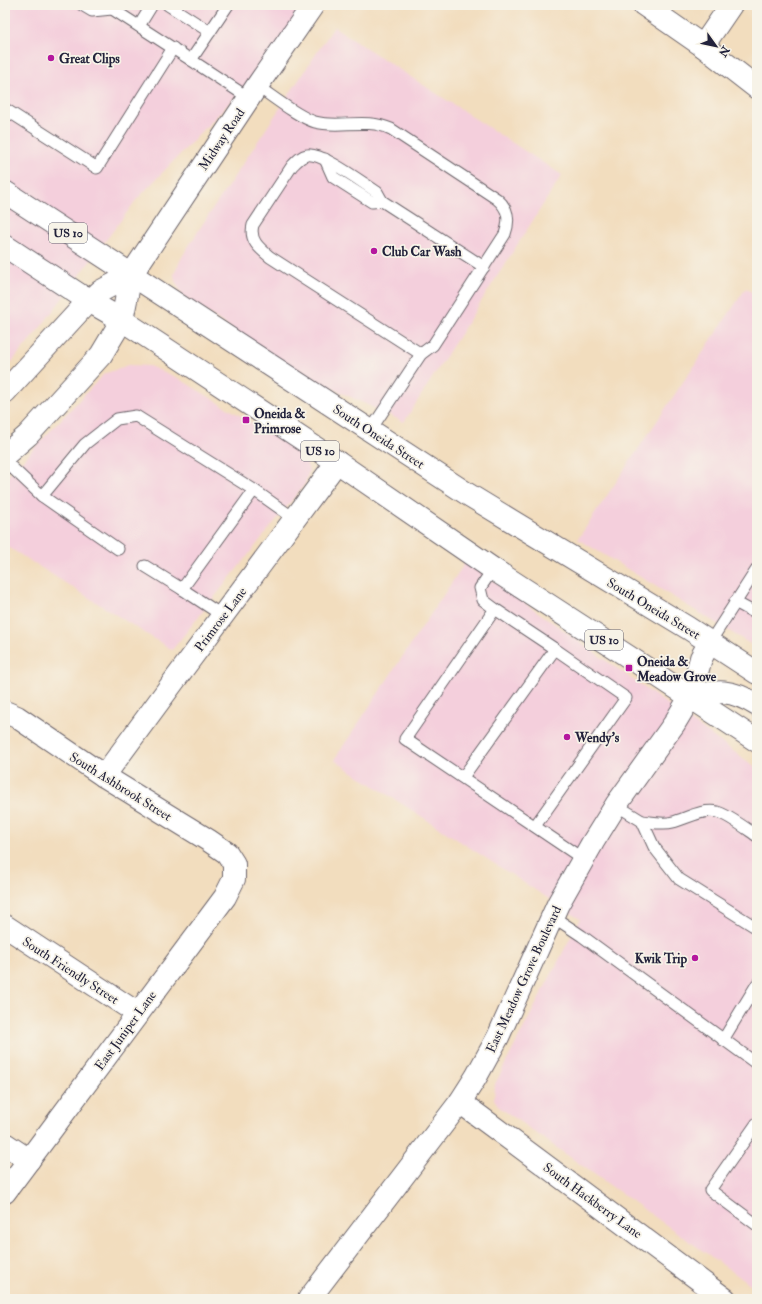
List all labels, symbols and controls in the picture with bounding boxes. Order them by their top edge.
north arrow [696,26,736,66]
text: N [715,43,733,60]
place label: Great Clips [59,51,120,68]
marker: Great Clips [46,53,56,63]
street label: Midway Road [195,105,250,174]
road number: US 10 [49,223,87,243]
place label: Club Car Wash [382,244,462,260]
marker: Club Car Wash [369,246,379,256]
street label: South Oneida Street [330,401,427,472]
place label: Oneida & Primrose [254,406,306,437]
marker: Oneida & Primrose [241,415,251,425]
road number: US 10 [301,441,339,461]
street label: South Oneida Street [604,575,703,643]
street label: Primrose Lane [191,584,251,655]
road number: US 10 [585,630,623,650]
place label: Oneida & Meadow Grove [636,654,717,685]
marker: Oneida & Meadow Grove [624,663,634,673]
place label: Wendy's [574,730,620,747]
marker: Wendy's [562,732,572,742]
street label: South Ashbrook Street [67,749,174,825]
street label: East Meadow Grove Boulevard [483,903,565,1055]
street label: South Friendly Street [19,934,122,1009]
place label: Kwik Trip [635,951,687,968]
marker: Kwik Trip [690,953,700,963]
street label: East Juniper Lane [92,987,161,1074]
street label: South Hackberry Lane [539,1160,645,1243]

